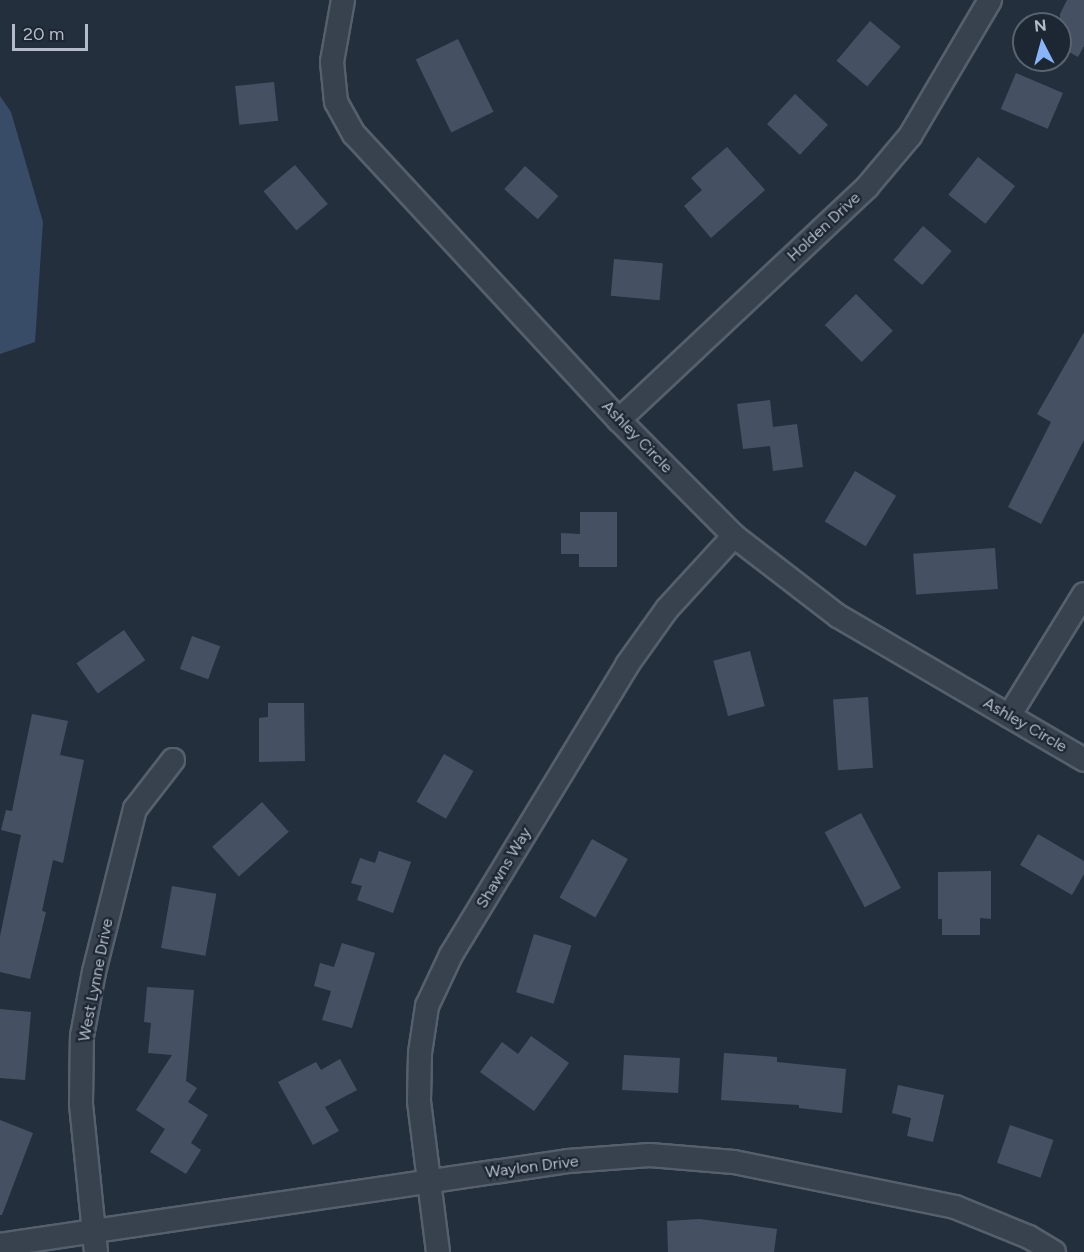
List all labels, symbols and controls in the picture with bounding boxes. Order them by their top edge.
scale bar [15,12,92,50]
north arrow [1012,12,1072,72]
text: N [1033,15,1047,36]
text: 20 m [23,23,64,45]
street label: Holden Drive [784,188,864,266]
street label: Ashley Circle [598,397,676,477]
street label: Ashley Circle [980,693,1070,757]
street label: Shawns Way [472,824,536,912]
street label: West Lynne Drive [75,917,117,1043]
street label: Waylon Drive [484,1152,580,1182]

